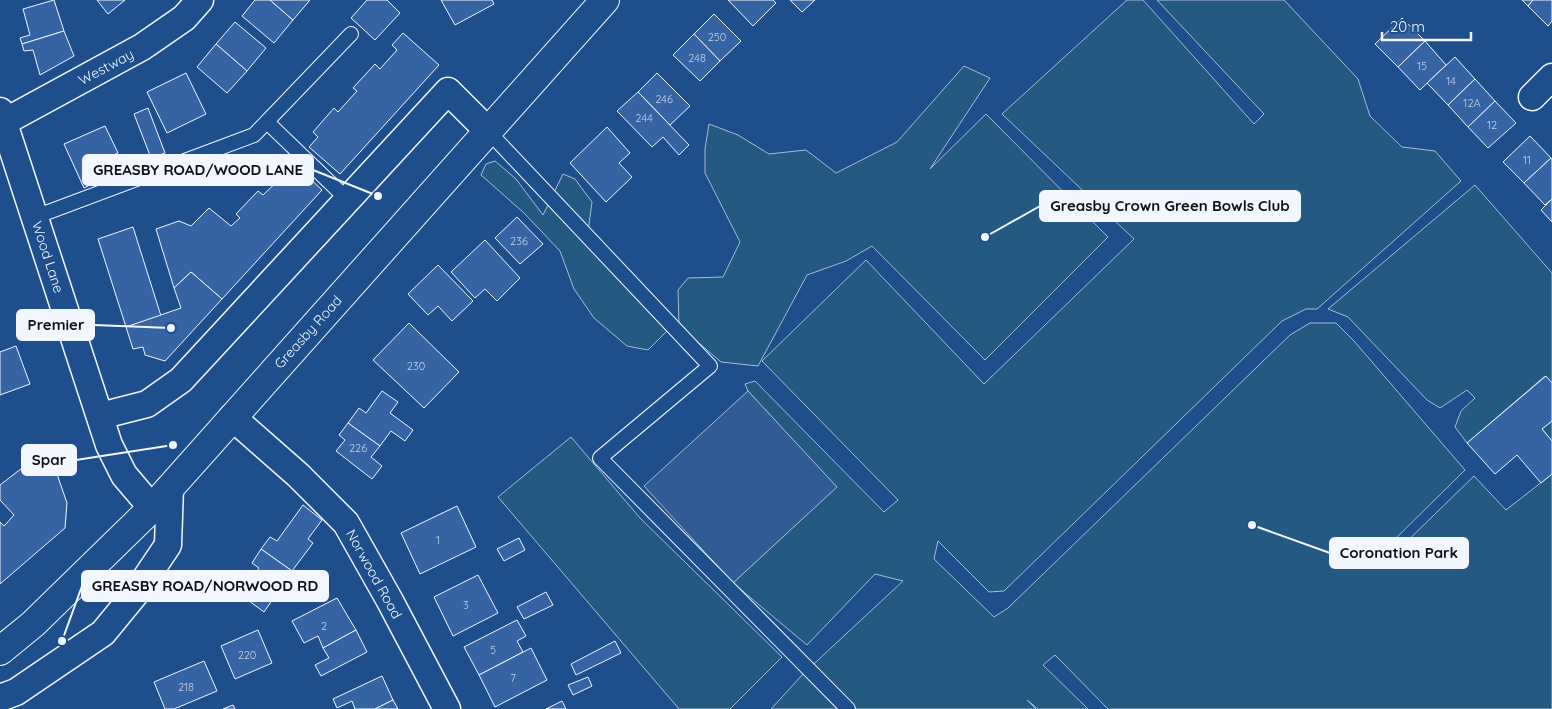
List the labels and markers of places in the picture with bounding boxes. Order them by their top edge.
callout: GREASBY ROAD/WOOD LANE [83,155,313,185]
callout: Greasby Crown Green Bowls Club [1040,191,1300,221]
callout: Premier [17,310,94,340]
callout: Spar [22,445,76,475]
callout: Coronation Park [1330,538,1468,568]
callout: GREASBY ROAD/NORWOOD RD [82,571,328,601]

